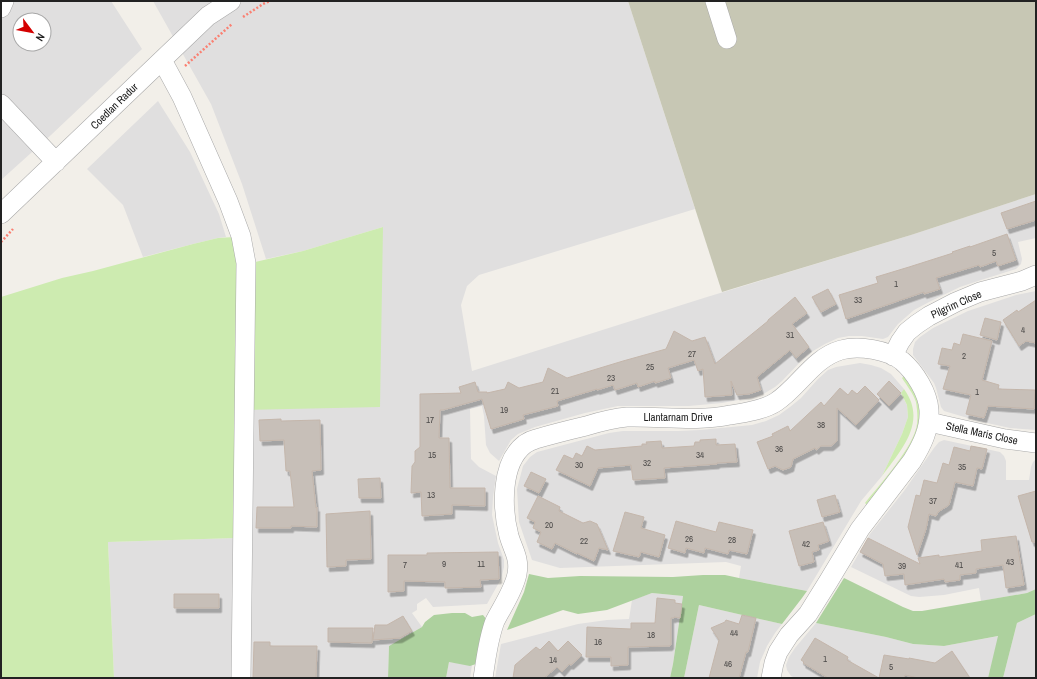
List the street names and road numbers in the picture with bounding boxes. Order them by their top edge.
street label: Coedlan Radur [87,80,141,132]
street label: Pilgrim Close [928,287,984,321]
street label: Llantarnam Drive [643,410,713,424]
street label: Stella Maris Close [945,419,1019,447]

